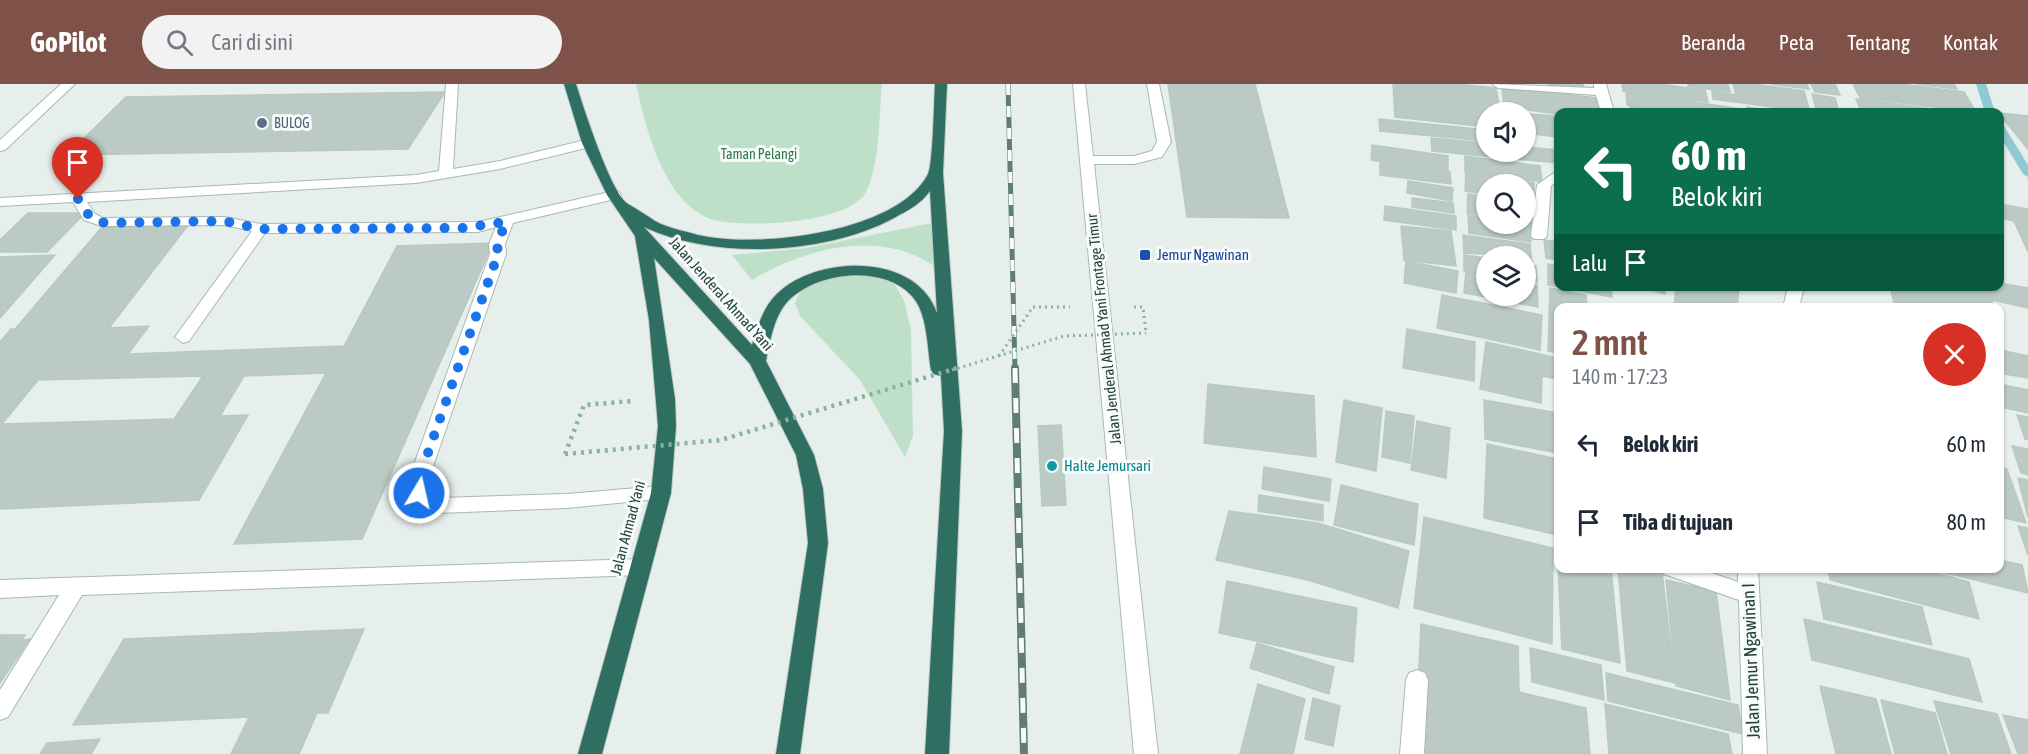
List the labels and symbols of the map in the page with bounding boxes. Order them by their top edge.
place label: BULOG [274,115,310,131]
marker: BULOG [255,116,269,130]
pin [52,137,103,199]
park label: Taman Pelangi [721,146,797,162]
street label: Jalan Jenderal Ahmad Yani Frontage Timur [1083,212,1124,445]
street label: Jalan Jenderal Ahmad Yani [666,233,777,354]
place label: Jemur Ngawinan [1157,246,1249,263]
marker: Jemur Ngawinan [1138,248,1152,262]
place label: Halte Jemursari [1064,457,1151,474]
marker: Halte Jemursari [1045,459,1059,473]
position arrow [387,461,451,525]
street label: Jalan Ahmad Yani [607,479,648,577]
street label: Jalan Jemur Ngawinan I [1737,583,1764,739]

